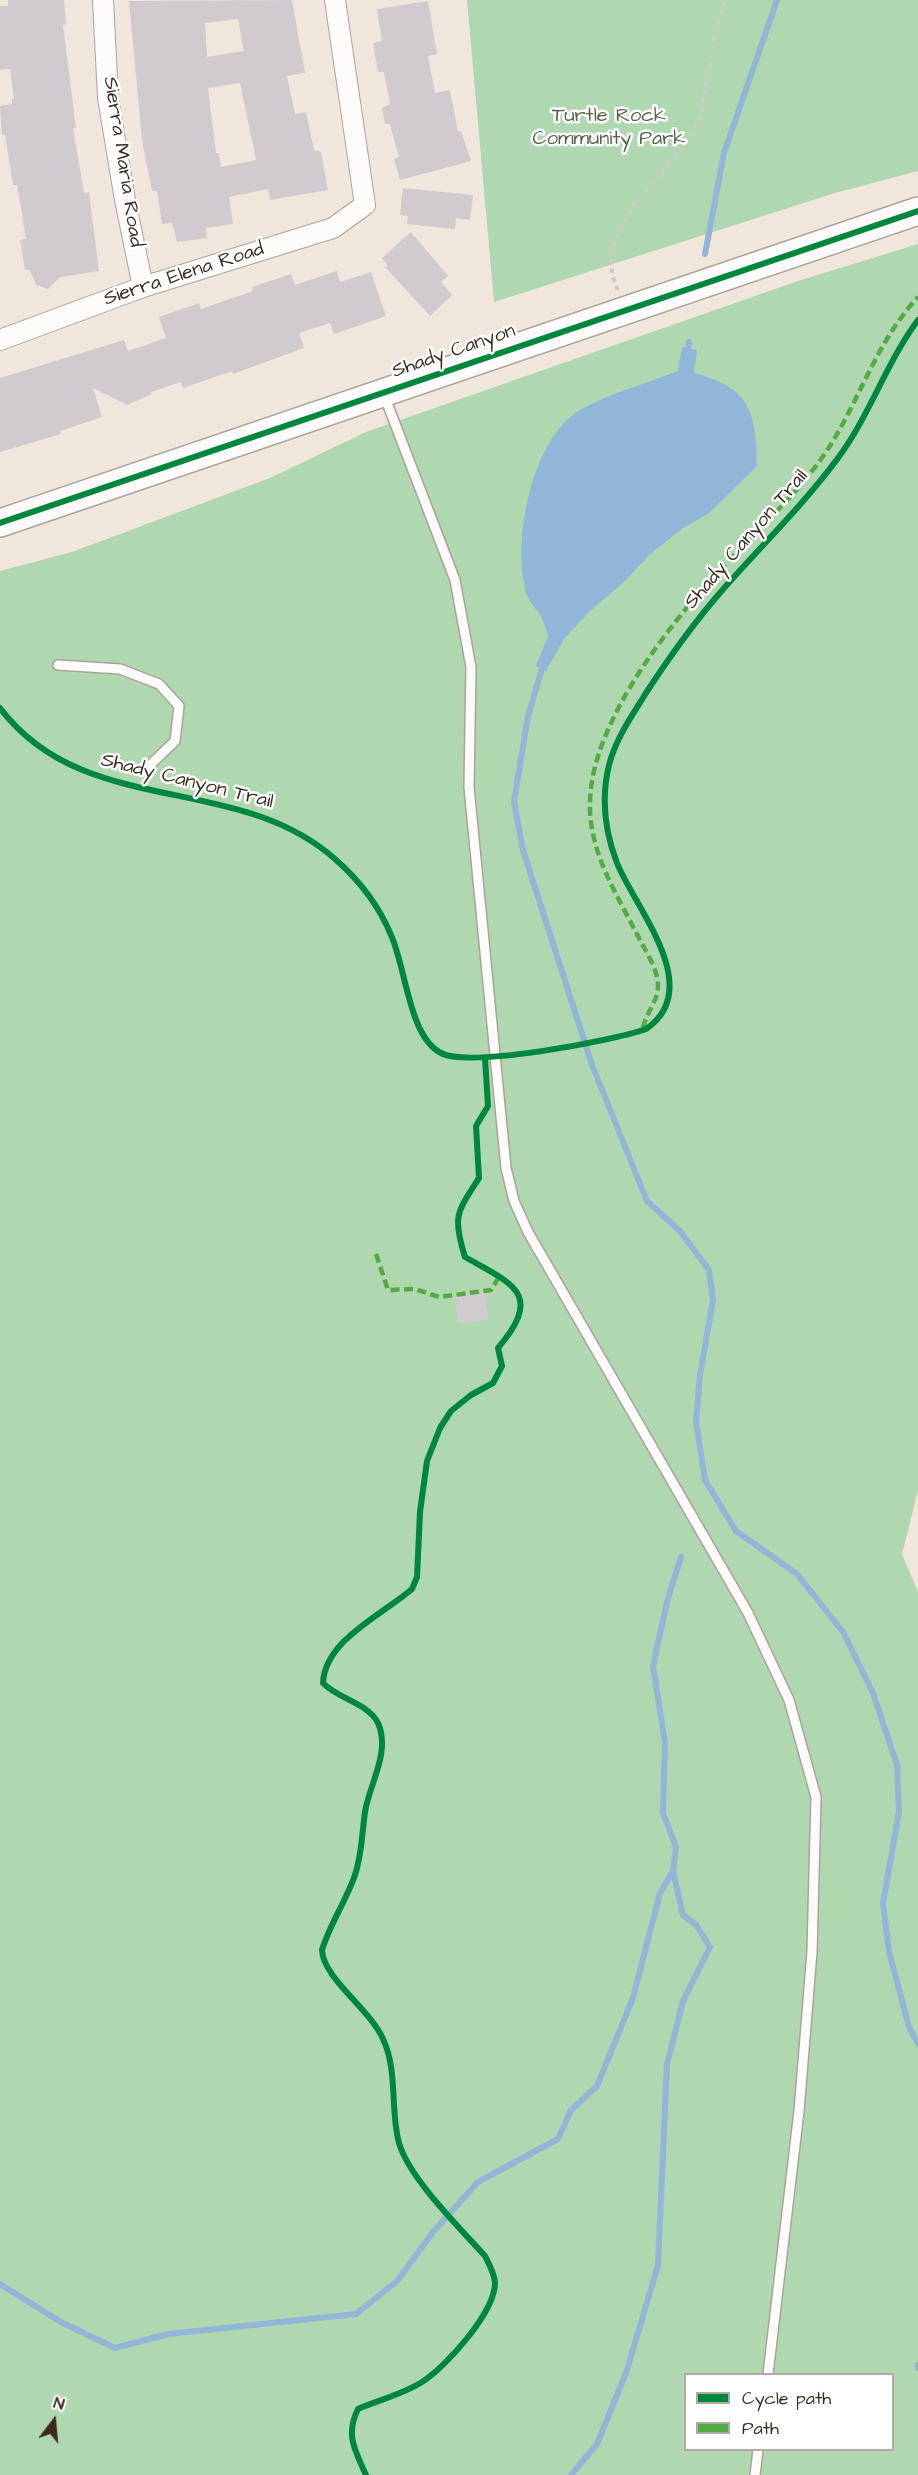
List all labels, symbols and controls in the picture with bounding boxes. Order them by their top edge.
street label: Sierra Maria Road [97,75,147,249]
park label: Turtle Rock Community Park [532,105,686,152]
street label: Sierra Elena Road [101,238,267,312]
street label: Shady Canyon [389,320,519,384]
street label: Shady Canyon Trail [680,465,814,615]
street label: Shady Canyon Trail [98,749,276,815]
legend [684,2373,894,2451]
text: Cycle path [742,2386,831,2411]
north arrow [24,2391,84,2451]
text: N [51,2392,67,2416]
text: Path [742,2416,779,2441]

